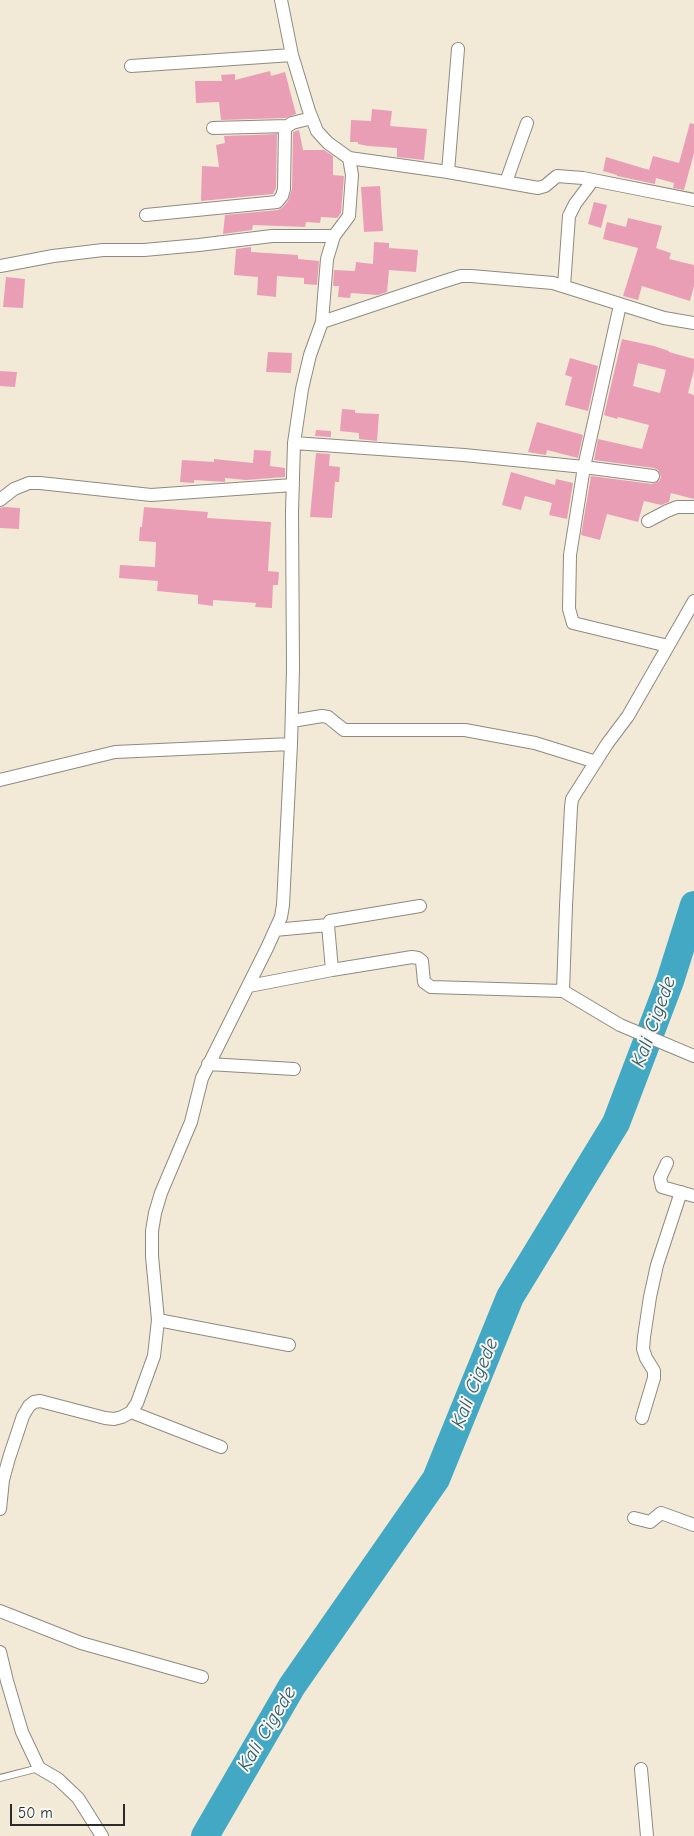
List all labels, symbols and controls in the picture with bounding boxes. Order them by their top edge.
water label: Kali Cigede [626,973,682,1071]
water label: Kali Cigede [446,1334,504,1432]
water label: Kali Cigede [232,1682,302,1776]
scale bar [12,1794,128,1826]
text: 50 m [18,1804,53,1822]

